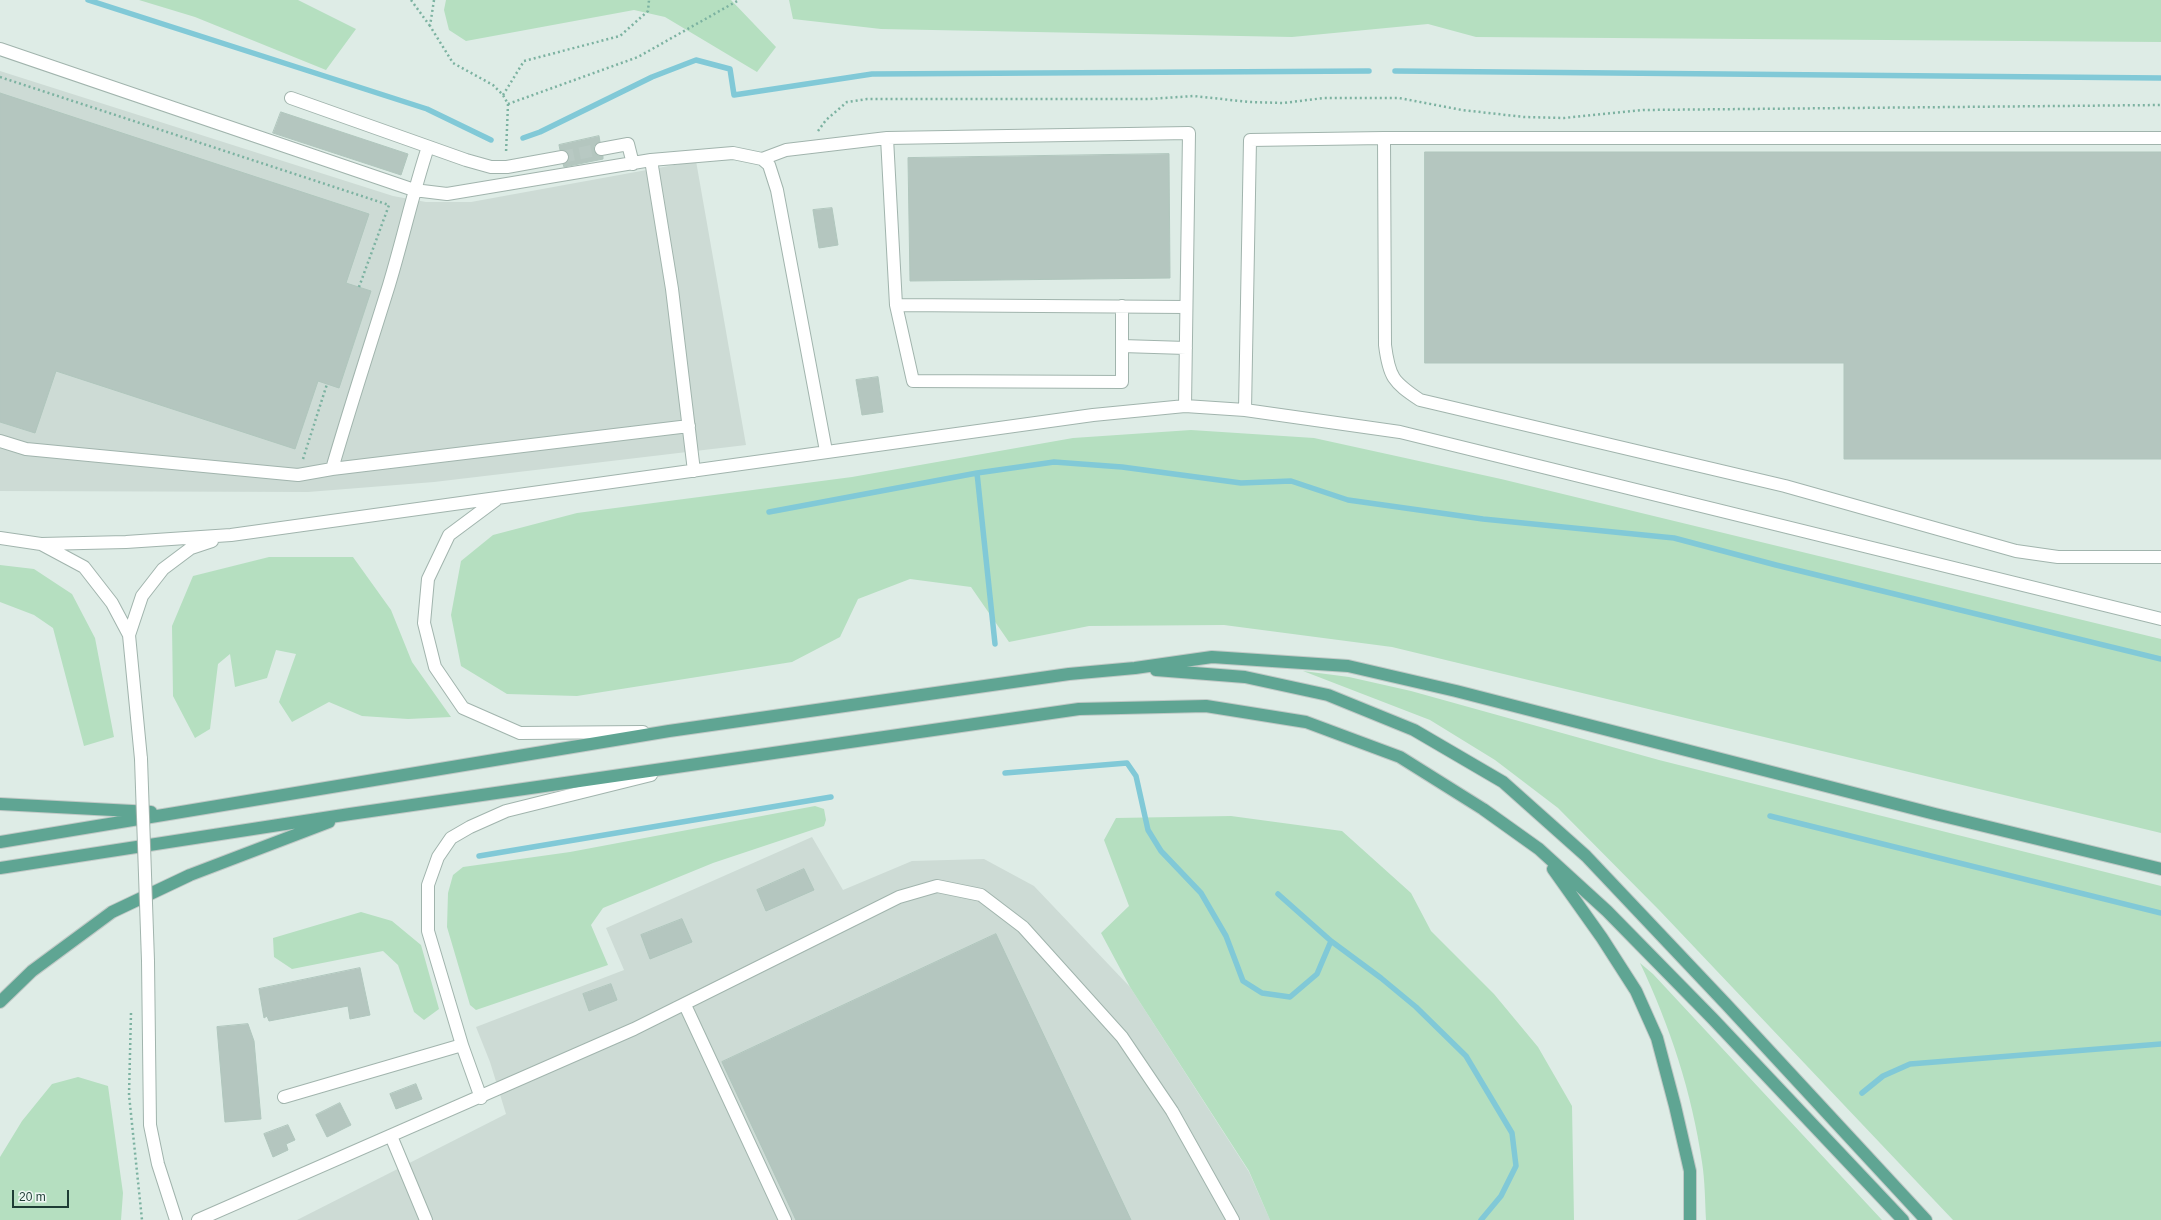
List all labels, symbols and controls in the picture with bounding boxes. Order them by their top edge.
scale bar [14,1182,71,1208]
text: 20 m [19,1190,46,1204]

